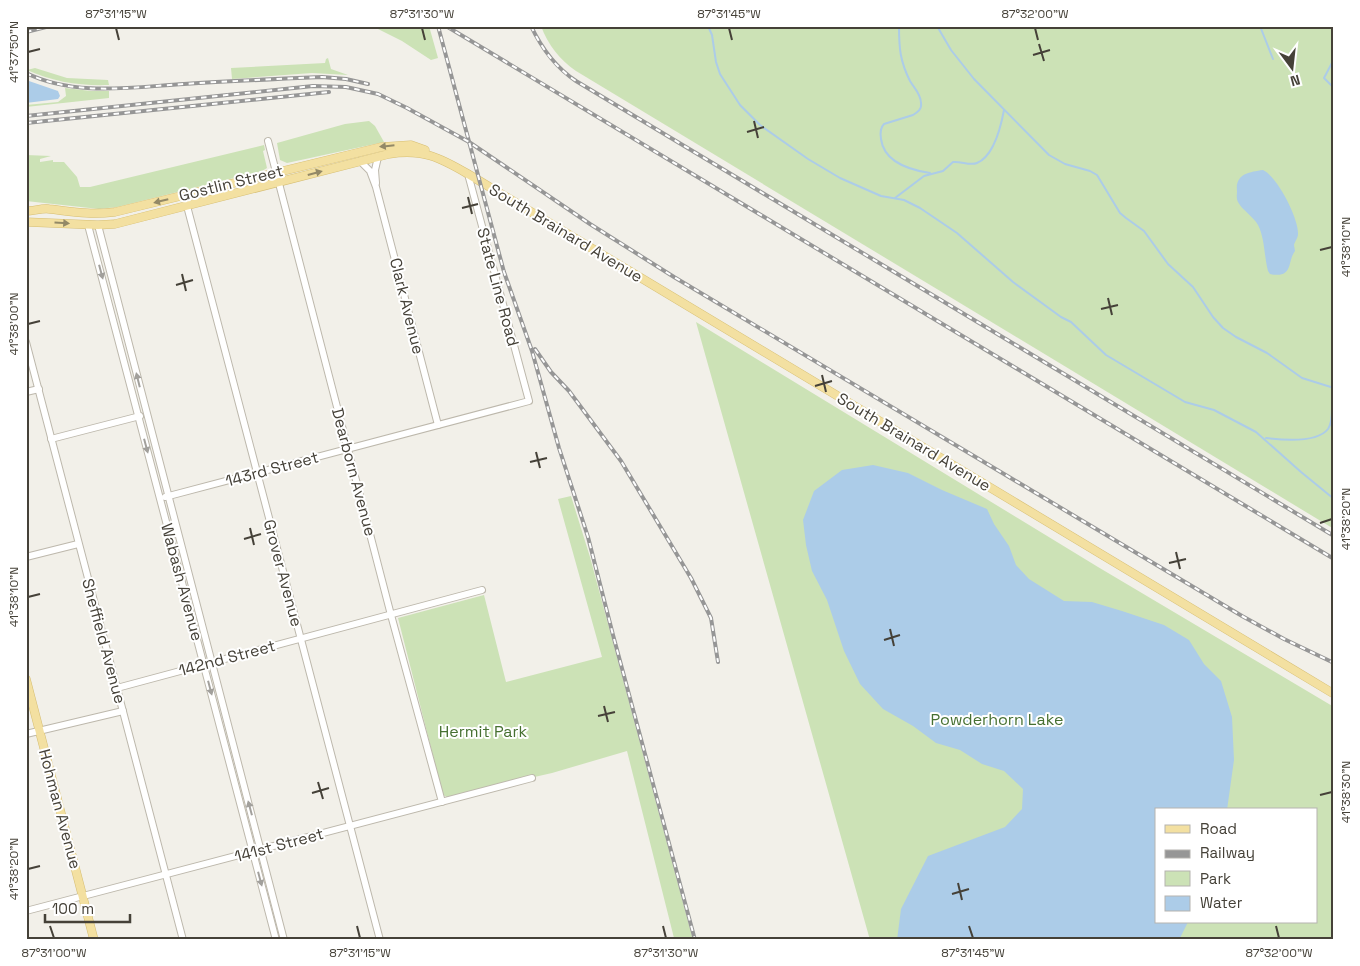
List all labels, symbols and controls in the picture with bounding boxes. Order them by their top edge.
text: 87°31'15"W [85,6,147,22]
text: 87°31'30"W [390,6,455,22]
text: 87°31'45"W [697,6,761,22]
text: 87°32'00"W [1001,6,1069,22]
text: 41°37'50"N [6,21,22,83]
north arrow [1268,42,1318,92]
text: N [1288,71,1302,90]
one-way arrow [378,142,394,150]
street label: Gostlin Street [177,160,285,206]
one-way arrow [308,169,323,177]
street label: South Brainard Avenue [485,179,647,287]
one-way arrow [153,197,168,205]
text: 41°38'10"N [1338,217,1354,277]
one-way arrow [54,220,70,228]
street label: State Line Road [472,225,524,349]
street label: Clark Avenue [385,256,429,356]
one-way arrow [97,265,105,280]
text: 41°38'00"N [6,293,22,355]
one-way arrow [133,372,141,387]
street label: South Brainard Avenue [833,388,995,496]
street label: Dearborn Avenue [327,406,381,538]
one-way arrow [143,439,151,454]
street label: 143rd Street [223,447,321,491]
text: 41°38'20"N [1338,488,1354,550]
street label: Grover Avenue [259,517,307,629]
street label: Wabash Avenue [156,521,208,643]
text: 41°38'10"N [6,567,22,627]
street label: Sheffield Avenue [77,576,131,706]
street label: 142nd Street [176,635,278,681]
one-way arrow [206,681,214,696]
park label: Powderhorn Lake [931,709,1063,730]
park label: Hermit Park [439,721,528,742]
street label: Hohman Avenue [34,747,86,871]
text: 41°38'30"N [1338,761,1354,823]
one-way arrow [245,800,253,815]
legend [1155,808,1318,924]
text: Road [1200,819,1237,838]
street label: 141st Street [232,823,326,867]
text: 41°38'20"N [6,838,22,900]
text: Railway [1200,843,1255,862]
text: Park [1200,869,1231,888]
one-way arrow [256,872,264,887]
scale bar [45,891,130,923]
text: Water [1200,893,1243,912]
text: 100 m [52,899,94,918]
text: 87°31'00"W [22,945,87,961]
text: 87°31'15"W [329,945,391,961]
text: 87°31'30"W [634,945,699,961]
text: 87°31'45"W [941,945,1005,961]
text: 87°32'00"W [1245,945,1313,961]

